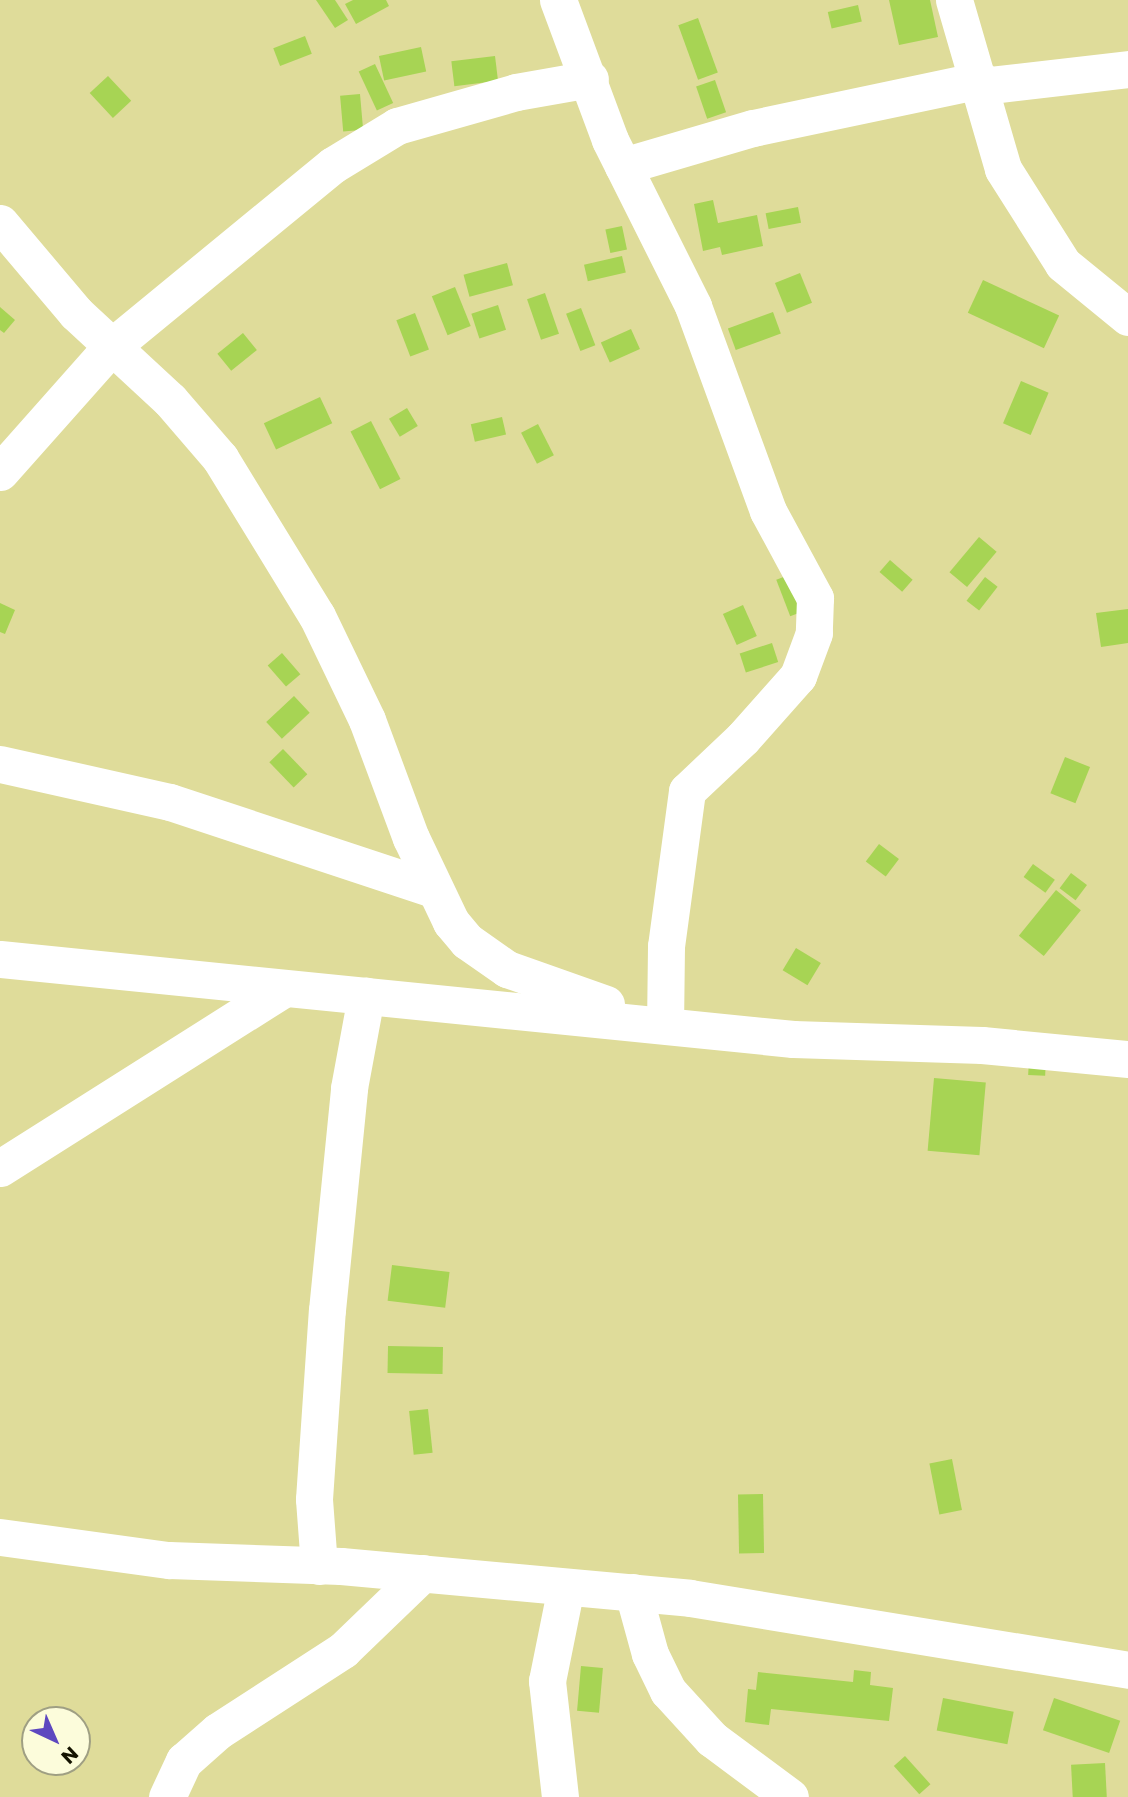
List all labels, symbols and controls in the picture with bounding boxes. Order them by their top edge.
north arrow [21,1706,91,1776]
text: N [55,1740,84,1770]

